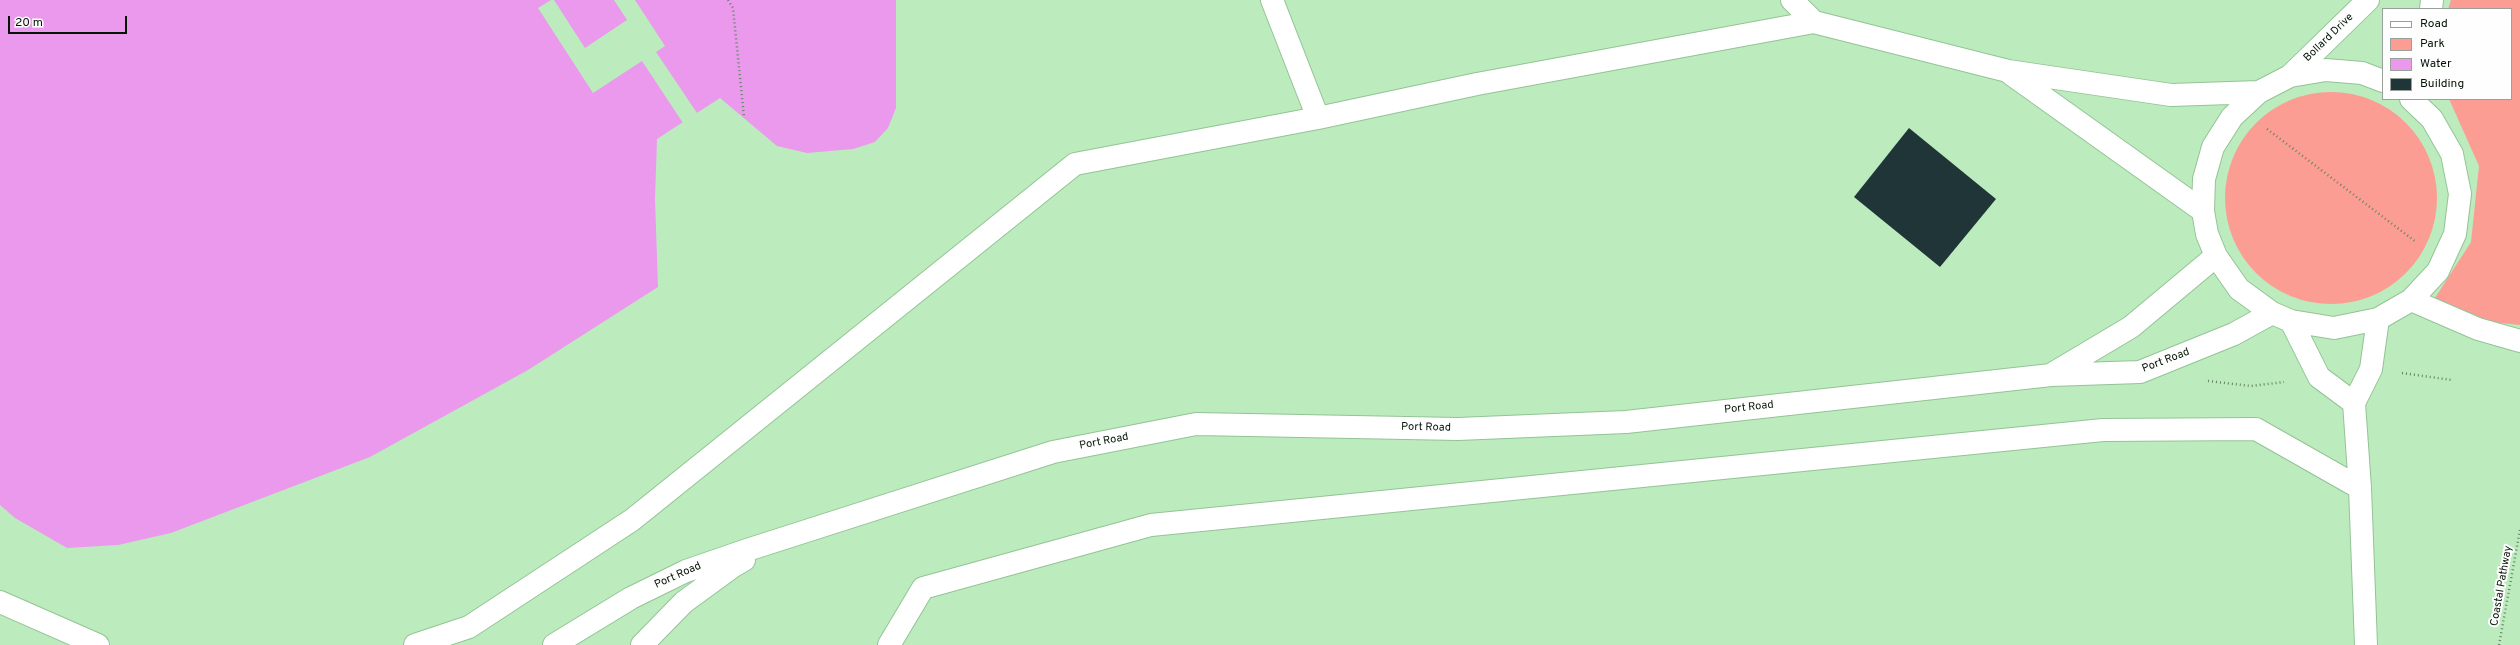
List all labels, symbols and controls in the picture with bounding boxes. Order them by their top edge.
scale bar [10,8,129,34]
legend [2382,8,2512,100]
street label: Bollard Drive [2301,11,2357,65]
text: 20 m [15,15,43,31]
text: Road [2420,16,2448,32]
text: Park [2420,36,2445,52]
text: Water [2420,56,2452,72]
text: Building [2420,76,2464,92]
street label: Port Road [2140,346,2192,376]
street label: Port Road [1724,399,1774,417]
street label: Port Road [1401,421,1451,435]
street label: Port Road [1078,431,1130,453]
street label: Coastal Pathway [2488,545,2516,627]
street label: Port Road [653,560,703,592]

